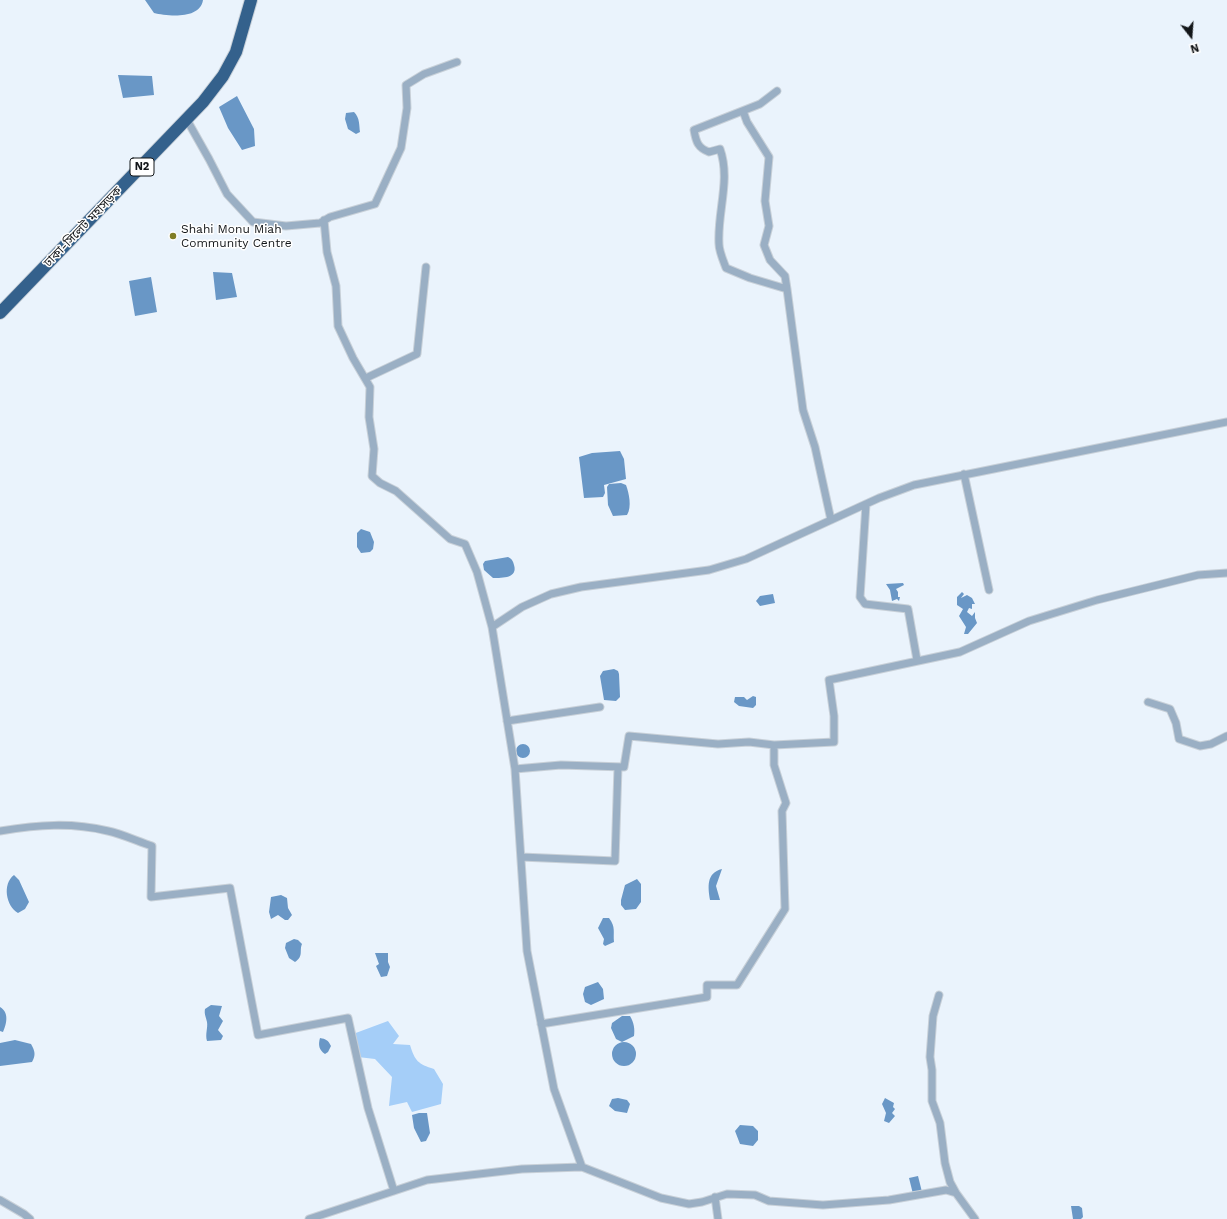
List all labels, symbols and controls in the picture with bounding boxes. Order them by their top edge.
north arrow [1171,16,1211,56]
text: N [1189,41,1200,55]
road number: N2 [130,158,154,176]
street label: ঢাকা-সিলেট মহাসড়ক [41,184,125,270]
place label: Shahi Monu Miah Community Centre [181,222,292,250]
marker: Shahi Monu Miah Community Centre [168,231,178,241]

